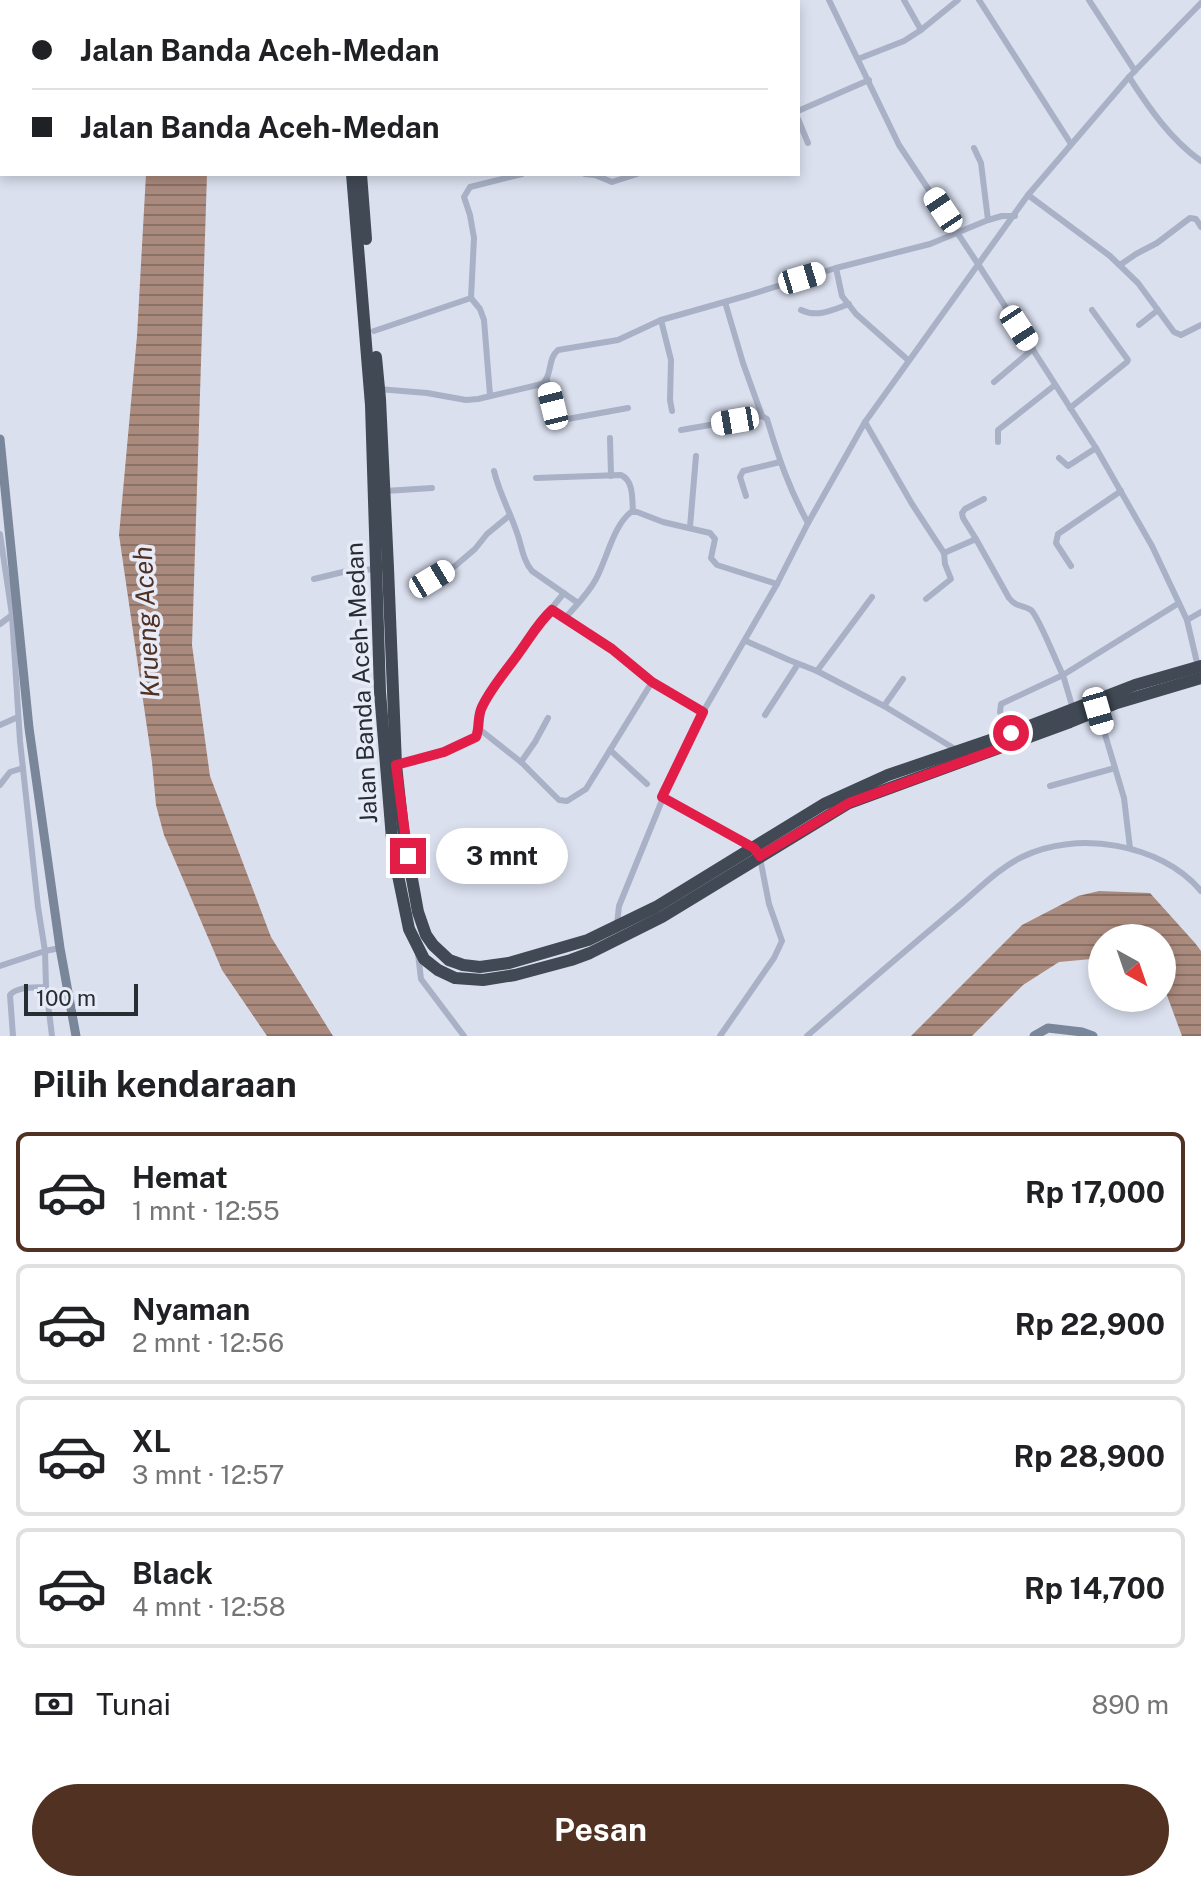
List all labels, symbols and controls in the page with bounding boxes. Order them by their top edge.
text: Jalan Banda Aceh-Medan [80,32,440,68]
text: Jalan Banda Aceh-Medan [80,109,440,145]
car [920,183,966,237]
car [776,260,828,296]
car [996,301,1042,355]
car [536,380,570,432]
car [709,405,761,437]
street label: Jalan Banda Aceh-Medan [340,542,382,824]
water label: Krueng Aceh [127,546,165,698]
car [405,556,459,602]
car [1080,685,1116,737]
route start [993,715,1029,751]
callout: 3 mnt [436,828,568,884]
route end [390,838,426,874]
text: 3 mnt [466,840,538,871]
north arrow [1088,924,1176,1012]
map controls [1088,924,1176,1012]
scale bar [24,980,138,1016]
text: 100 m [36,985,96,1011]
text: Pilih kendaraan [32,1063,297,1105]
icon: car [36,1156,108,1228]
text: Hemat [132,1159,228,1195]
text: Rp 17,000 [1025,1174,1165,1210]
text: 1 mnt · 12:55 [132,1195,280,1226]
icon: car [36,1288,108,1360]
text: Nyaman [132,1291,250,1327]
text: Rp 22,900 [1015,1306,1165,1342]
text: 2 mnt · 12:56 [132,1327,284,1358]
icon: car [36,1420,108,1492]
text: XL [132,1423,171,1459]
text: Rp 28,900 [1014,1438,1165,1474]
text: 3 mnt · 12:57 [132,1459,284,1490]
icon: car [36,1552,108,1624]
text: Black [132,1555,213,1591]
text: Rp 14,700 [1024,1570,1165,1606]
text: 4 mnt · 12:58 [132,1591,286,1622]
icon: cash [32,1682,76,1726]
text: Tunai [96,1686,171,1722]
text: 890 m [1092,1689,1169,1720]
button: Pesan [32,1784,1169,1876]

